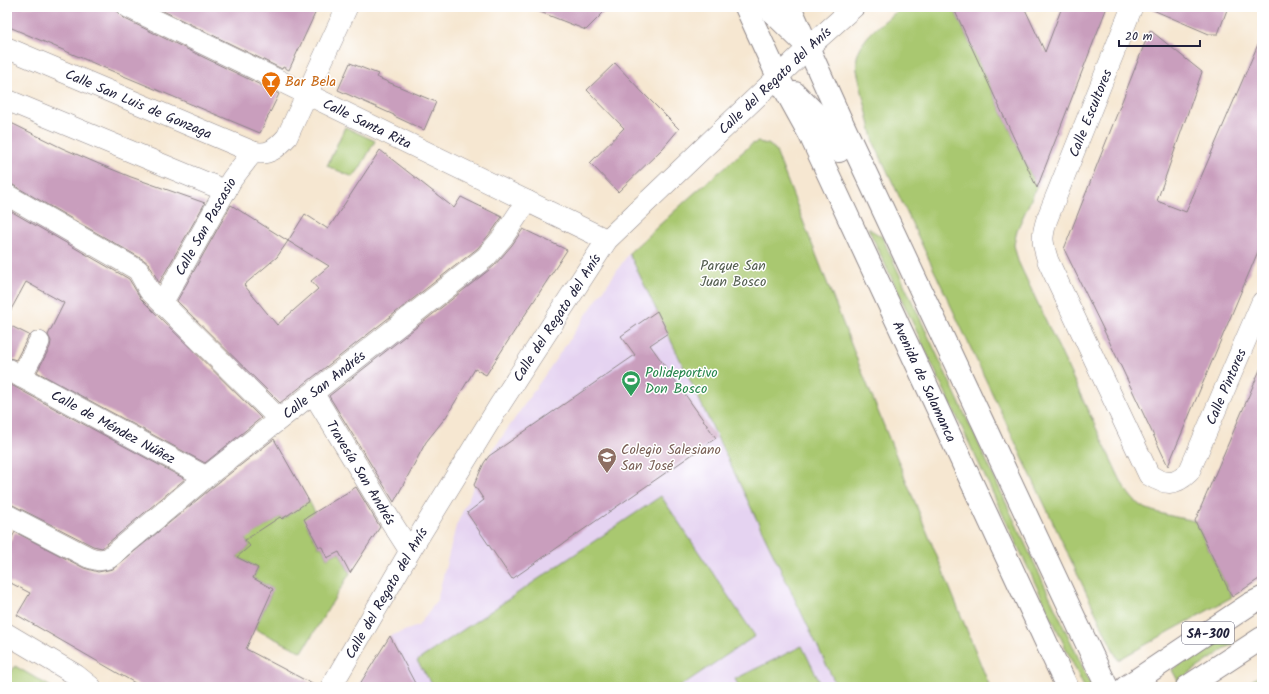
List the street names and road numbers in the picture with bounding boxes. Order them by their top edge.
street label: Calle del Regato del Anís [714,22,837,140]
street label: Calle San Luis de Gonzaga [61,64,215,145]
street label: Calle Escultores [1063,66,1119,161]
street label: Calle Santa Rita [319,93,415,155]
street label: Calle San Pascasio [170,174,243,280]
street label: Calle del Regato del Anís [508,250,607,386]
street label: Avenida de Salamanca [886,317,962,446]
street label: Calle San Andrés [278,345,371,425]
street label: Calle Pintores [1201,345,1253,428]
street label: Calle de Méndez Núñez [47,385,179,470]
street label: Travesía San Andrés [320,416,401,530]
street label: Calle del Regato del Anís [340,523,434,663]
road number: SA-300 [1182,622,1234,644]

